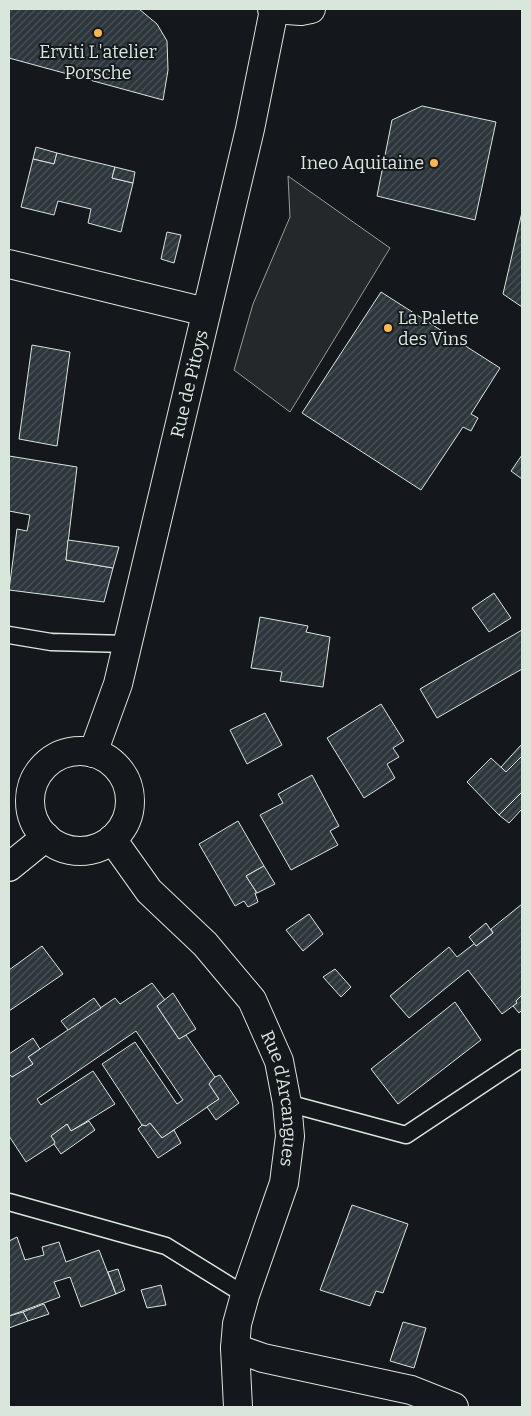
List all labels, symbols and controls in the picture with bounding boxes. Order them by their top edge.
marker: Erviti L'atelier Porsche [92,27,104,39]
place label: Erviti L'atelier Porsche [39,41,157,84]
place label: Ineo Aquitaine [300,152,424,174]
marker: Ineo Aquitaine [428,157,440,169]
place label: La Palette des Vins [398,307,479,350]
marker: La Palette des Vins [382,322,394,334]
street label: Rue de Pitoys [166,328,213,440]
street label: Rue d'Arcangues [256,1027,301,1168]

